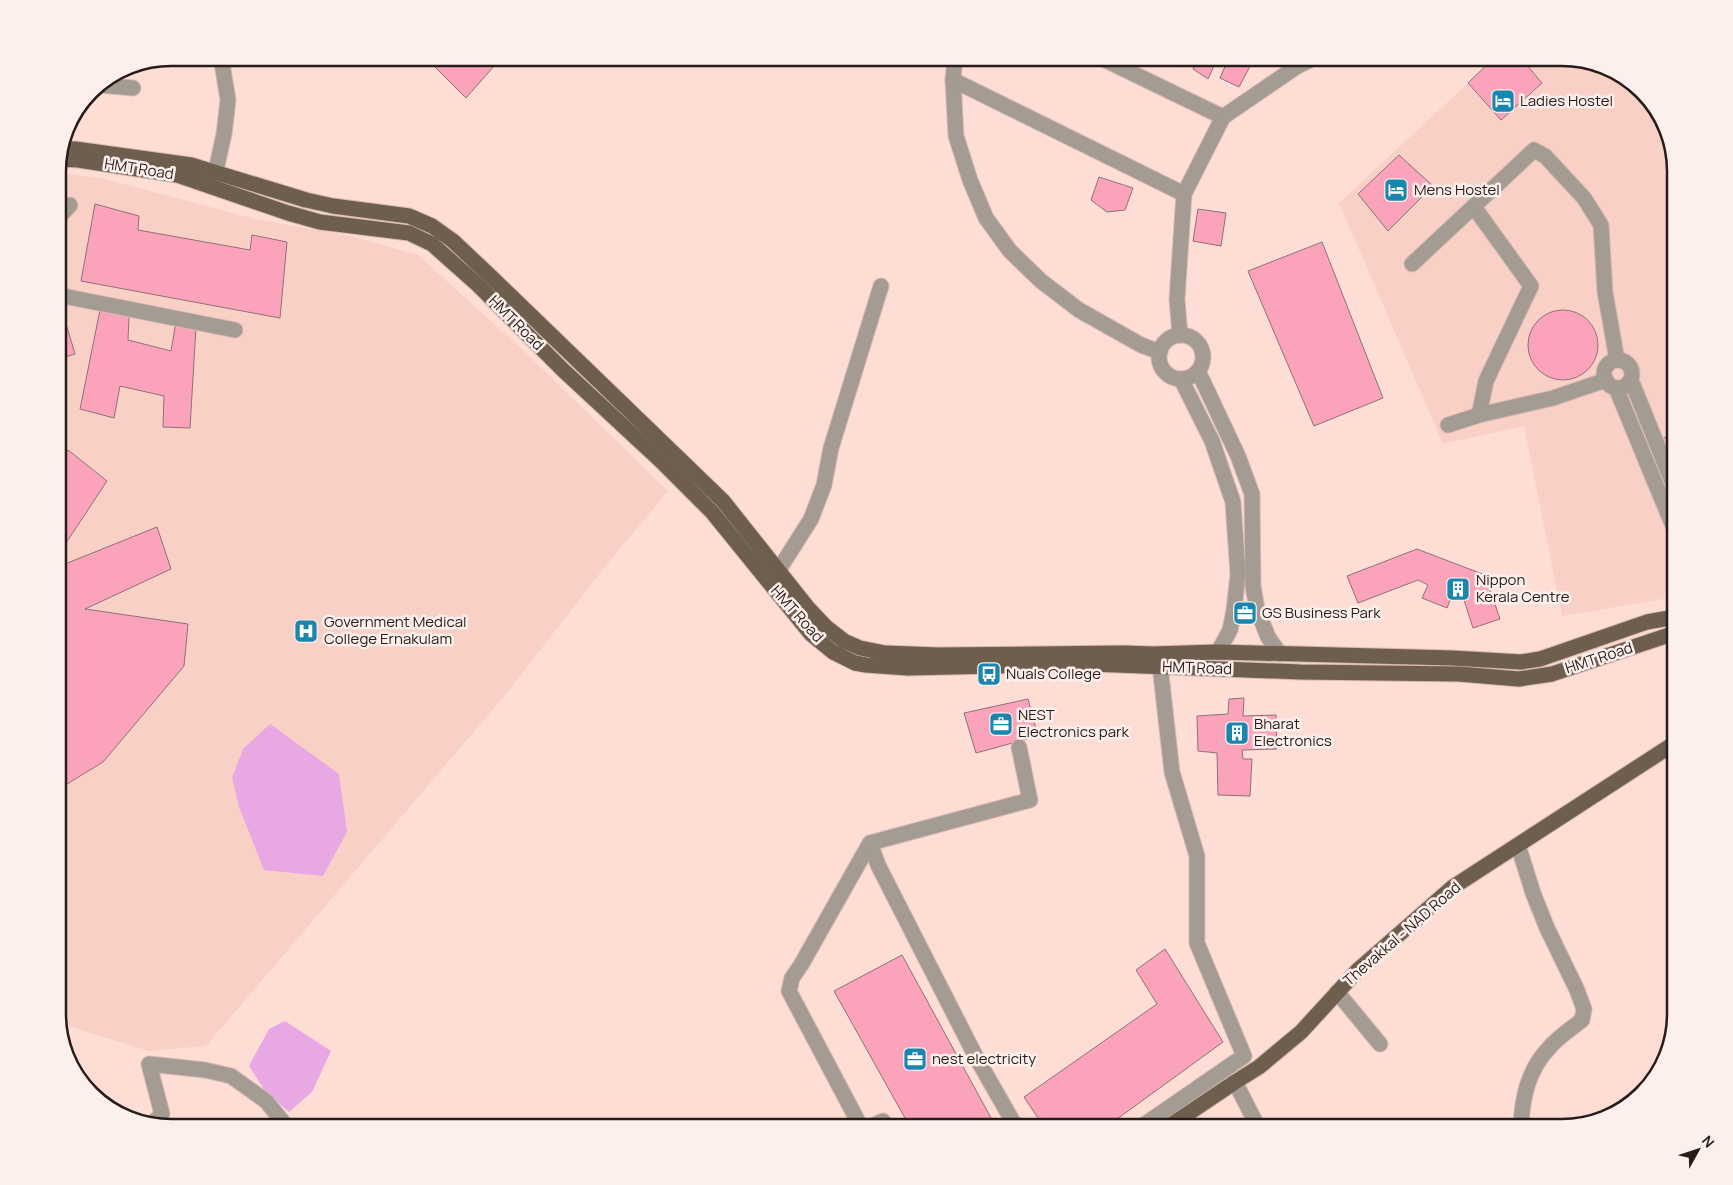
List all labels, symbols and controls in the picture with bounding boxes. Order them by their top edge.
hotel icon: Ladies Hostel [1490,88,1516,114]
place label: Ladies Hostel [1520,90,1613,111]
street label: HMT Road [103,153,175,184]
hotel icon: Mens Hostel [1383,177,1409,203]
place label: Mens Hostel [1414,179,1500,200]
street label: HMT Road [484,291,548,355]
place label: Nippon Kerala Centre [1476,569,1570,607]
building icon: Nippon Kerala Centre [1445,576,1471,602]
street label: HMT Road [766,581,829,647]
office icon: GS Business Park [1232,600,1258,626]
place label: GS Business Park [1262,602,1381,623]
place label: Government Medical College Ernakulam [324,611,467,649]
hospital icon: Government Medical College Ernakulam [293,618,319,644]
street label: HMT Road [1562,637,1635,678]
street label: HMT Road [1162,656,1232,679]
bus stop icon: Nuals College [976,661,1002,687]
place label: Nuals College [1006,663,1101,684]
place label: NEST Electronics park [1018,704,1129,742]
office icon: NEST Electronics park [988,711,1014,737]
place label: Bharat Electronics [1254,713,1332,751]
building icon: Bharat Electronics [1224,720,1250,746]
street label: Thevakkal - NAD Road [1338,877,1465,991]
office icon: nest electricity [902,1046,928,1072]
place label: nest electricity [932,1048,1036,1069]
north arrow [1673,1125,1723,1175]
text: N [1698,1131,1719,1151]

